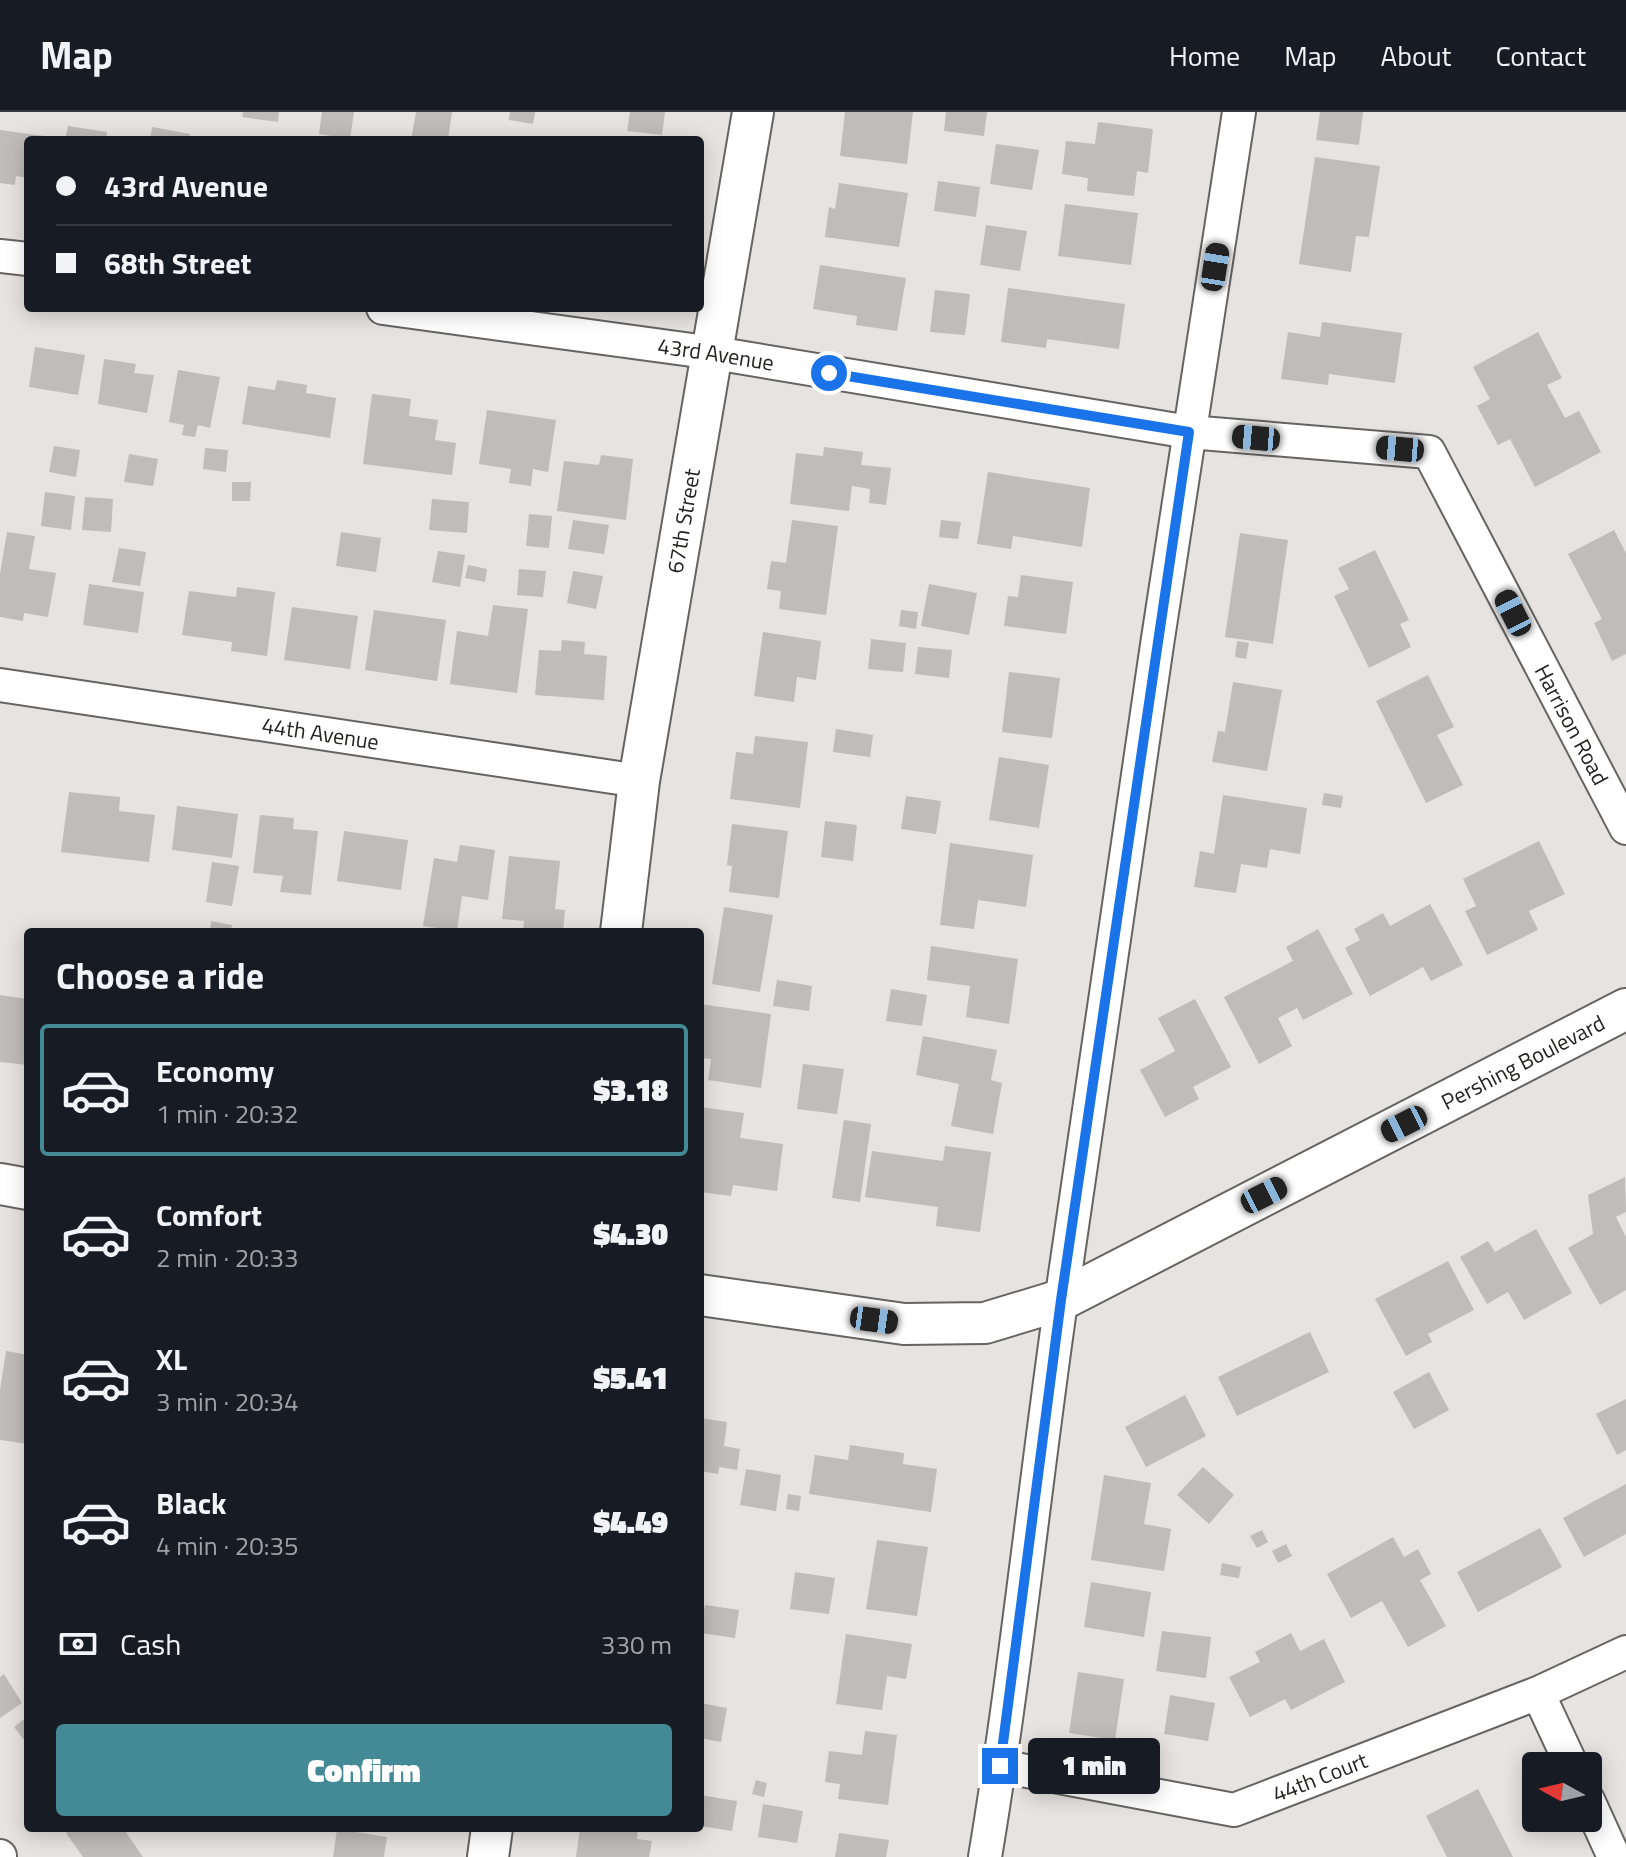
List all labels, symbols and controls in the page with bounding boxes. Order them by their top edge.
text: Map [40,26,113,84]
text: Home [1169,34,1240,77]
text: Map [1284,34,1337,77]
text: About [1381,34,1451,77]
text: Contact [1495,34,1586,77]
text: 43rd Avenue [104,163,268,209]
text: 68th Street [104,240,251,286]
car [1199,241,1231,293]
street label: 43rd Avenue [656,329,777,380]
route start [811,355,847,391]
car [1231,424,1281,452]
car [1375,435,1425,463]
street label: 67th Street [658,466,709,576]
car [1491,586,1535,640]
street label: Harrison Road [1526,658,1617,791]
street label: 44th Avenue [260,708,381,759]
text: Choose a ride [56,948,264,1003]
street label: Pershing Boulevard [1435,1006,1611,1118]
text: Economy [156,1048,274,1094]
icon: car [60,1054,132,1126]
text: $3.18 [594,1067,668,1113]
text: 1 min · 20:32 [156,1094,299,1133]
car [1377,1102,1431,1146]
car [1237,1173,1291,1217]
text: Comfort [156,1192,262,1238]
icon: car [60,1198,132,1270]
text: $4.30 [594,1211,668,1257]
text: 2 min · 20:33 [156,1238,299,1277]
car [849,1305,899,1335]
text: XL [156,1336,187,1382]
icon: car [60,1342,132,1414]
text: $5.41 [594,1355,668,1401]
text: 3 min · 20:34 [156,1382,299,1421]
text: Black [156,1480,227,1526]
icon: car [60,1486,132,1558]
text: $4.49 [594,1499,668,1545]
text: 4 min · 20:35 [156,1526,299,1565]
text: Cash [120,1621,181,1667]
icon: cash [56,1622,100,1666]
text: 330 m [601,1625,672,1664]
button: Confirm [56,1724,672,1816]
callout: 1 min [1028,1738,1160,1794]
street label: 44th Court [1267,1743,1373,1811]
text: 1 min [1062,1746,1126,1785]
route end [982,1748,1018,1784]
north arrow [1522,1752,1602,1832]
map controls [1522,1752,1602,1832]

